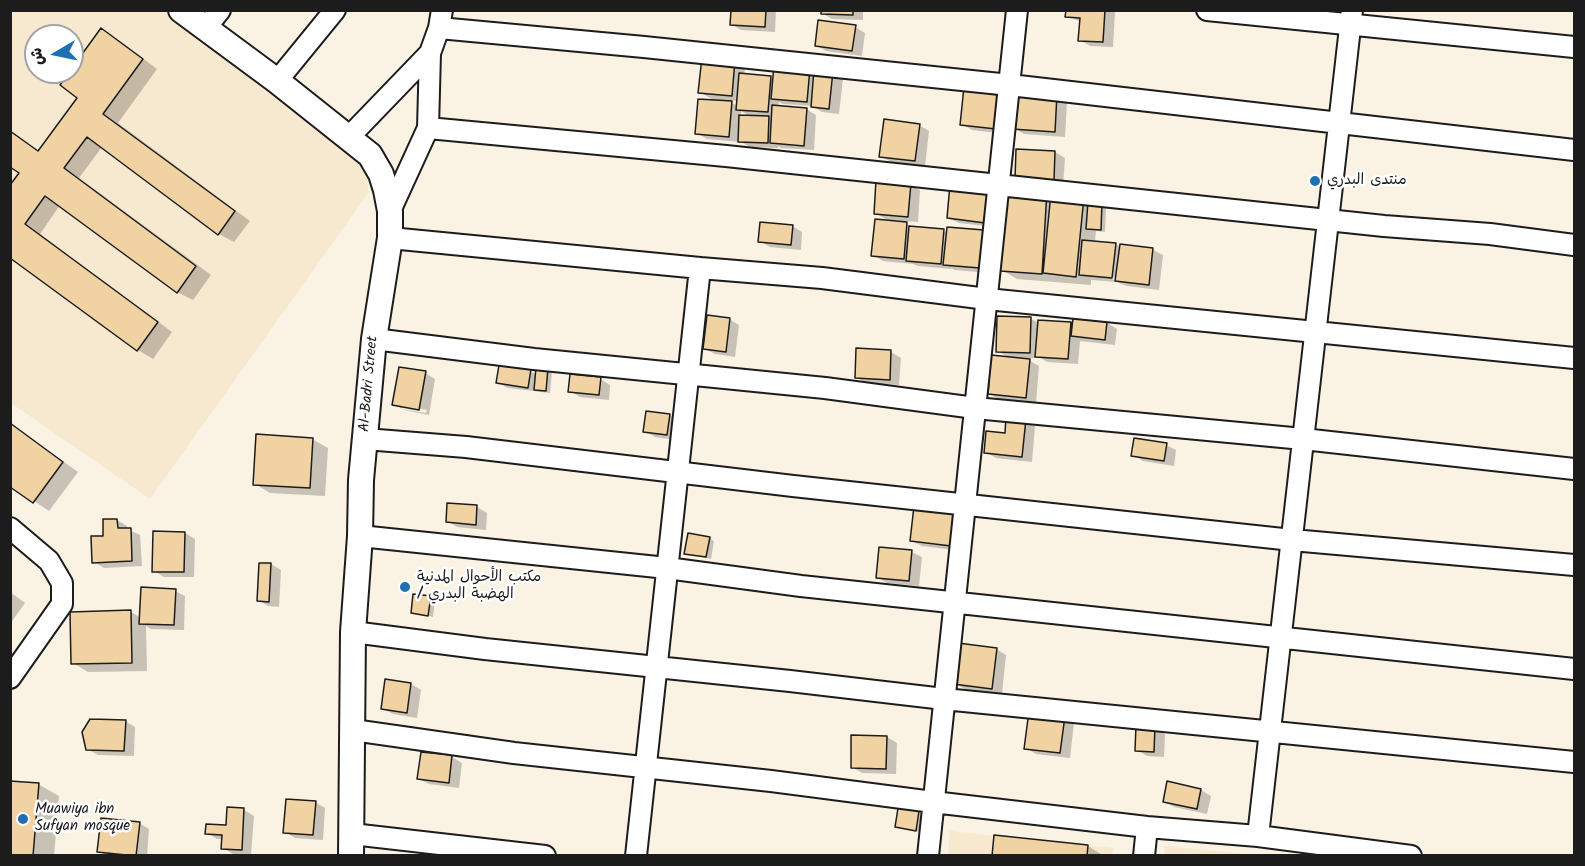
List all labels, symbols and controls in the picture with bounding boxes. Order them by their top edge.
north arrow [24,24,84,84]
text: ش [24,46,51,67]
place label: منتدى البدري [1327,172,1407,190]
marker: منتدى البدري [1308,174,1322,188]
street label: Al-Badri Street [357,335,383,433]
place label: مكتب الأحوال المدنية / الهضبة البدري [417,569,541,604]
marker: مكتب الأحوال المدنية / الهضبة البدري [398,580,412,594]
place label: Muawiya ibn Sufyan mosque [35,801,130,836]
marker: Muawiya ibn Sufyan mosque [16,812,30,826]

